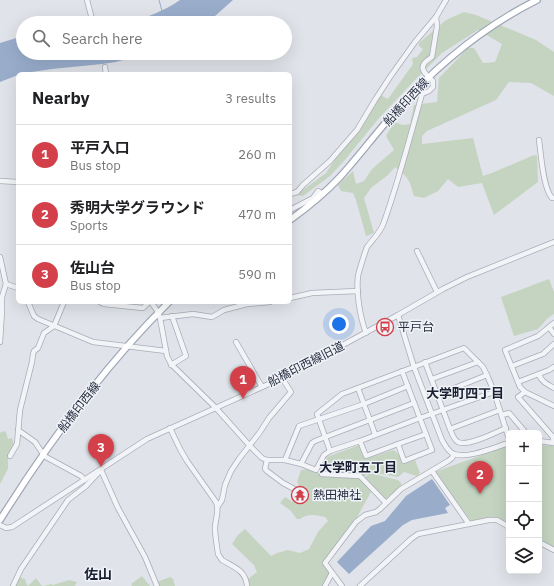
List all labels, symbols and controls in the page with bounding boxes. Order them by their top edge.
search box [16,16,292,60]
icon: search [30,27,52,49]
text: Search here [62,29,142,48]
street label: 船橋印西線 [380,75,432,129]
text: Nearby [32,87,90,109]
text: 3 results [225,90,276,107]
text: 平戸入口 [70,138,130,157]
text: 1 [41,146,49,163]
text: 260 m [238,146,276,163]
text: Bus stop [70,157,121,174]
text: 秀明大学グラウンド [70,198,205,217]
text: 2 [41,206,49,223]
text: 470 m [238,206,276,223]
text: Sports [70,217,108,234]
text: 佐山台 [70,258,115,277]
text: 3 [41,266,49,283]
text: 590 m [238,266,276,283]
text: Bus stop [70,277,121,294]
your location [329,314,349,334]
bus stop icon: 平戸台 [375,317,395,337]
place label: 平戸台 [398,319,434,334]
street label: 船橋印西線旧道 [265,338,347,389]
pin: 1 [230,366,256,399]
street label: 船橋印西線 [54,378,103,435]
district label: 大学町四丁目 [426,385,504,402]
map controls [506,430,542,574]
button: + [506,430,542,466]
pin: 3 [88,434,114,467]
district label: 大学町五丁目 [319,459,397,476]
pin: 2 [467,461,493,494]
button: − [506,466,542,502]
temple icon: 熱田神社 [290,485,310,505]
place label: 熱田神社 [313,487,361,502]
button: locate [506,502,542,538]
button: layers [506,538,542,574]
district label: 佐山 [84,565,112,583]

